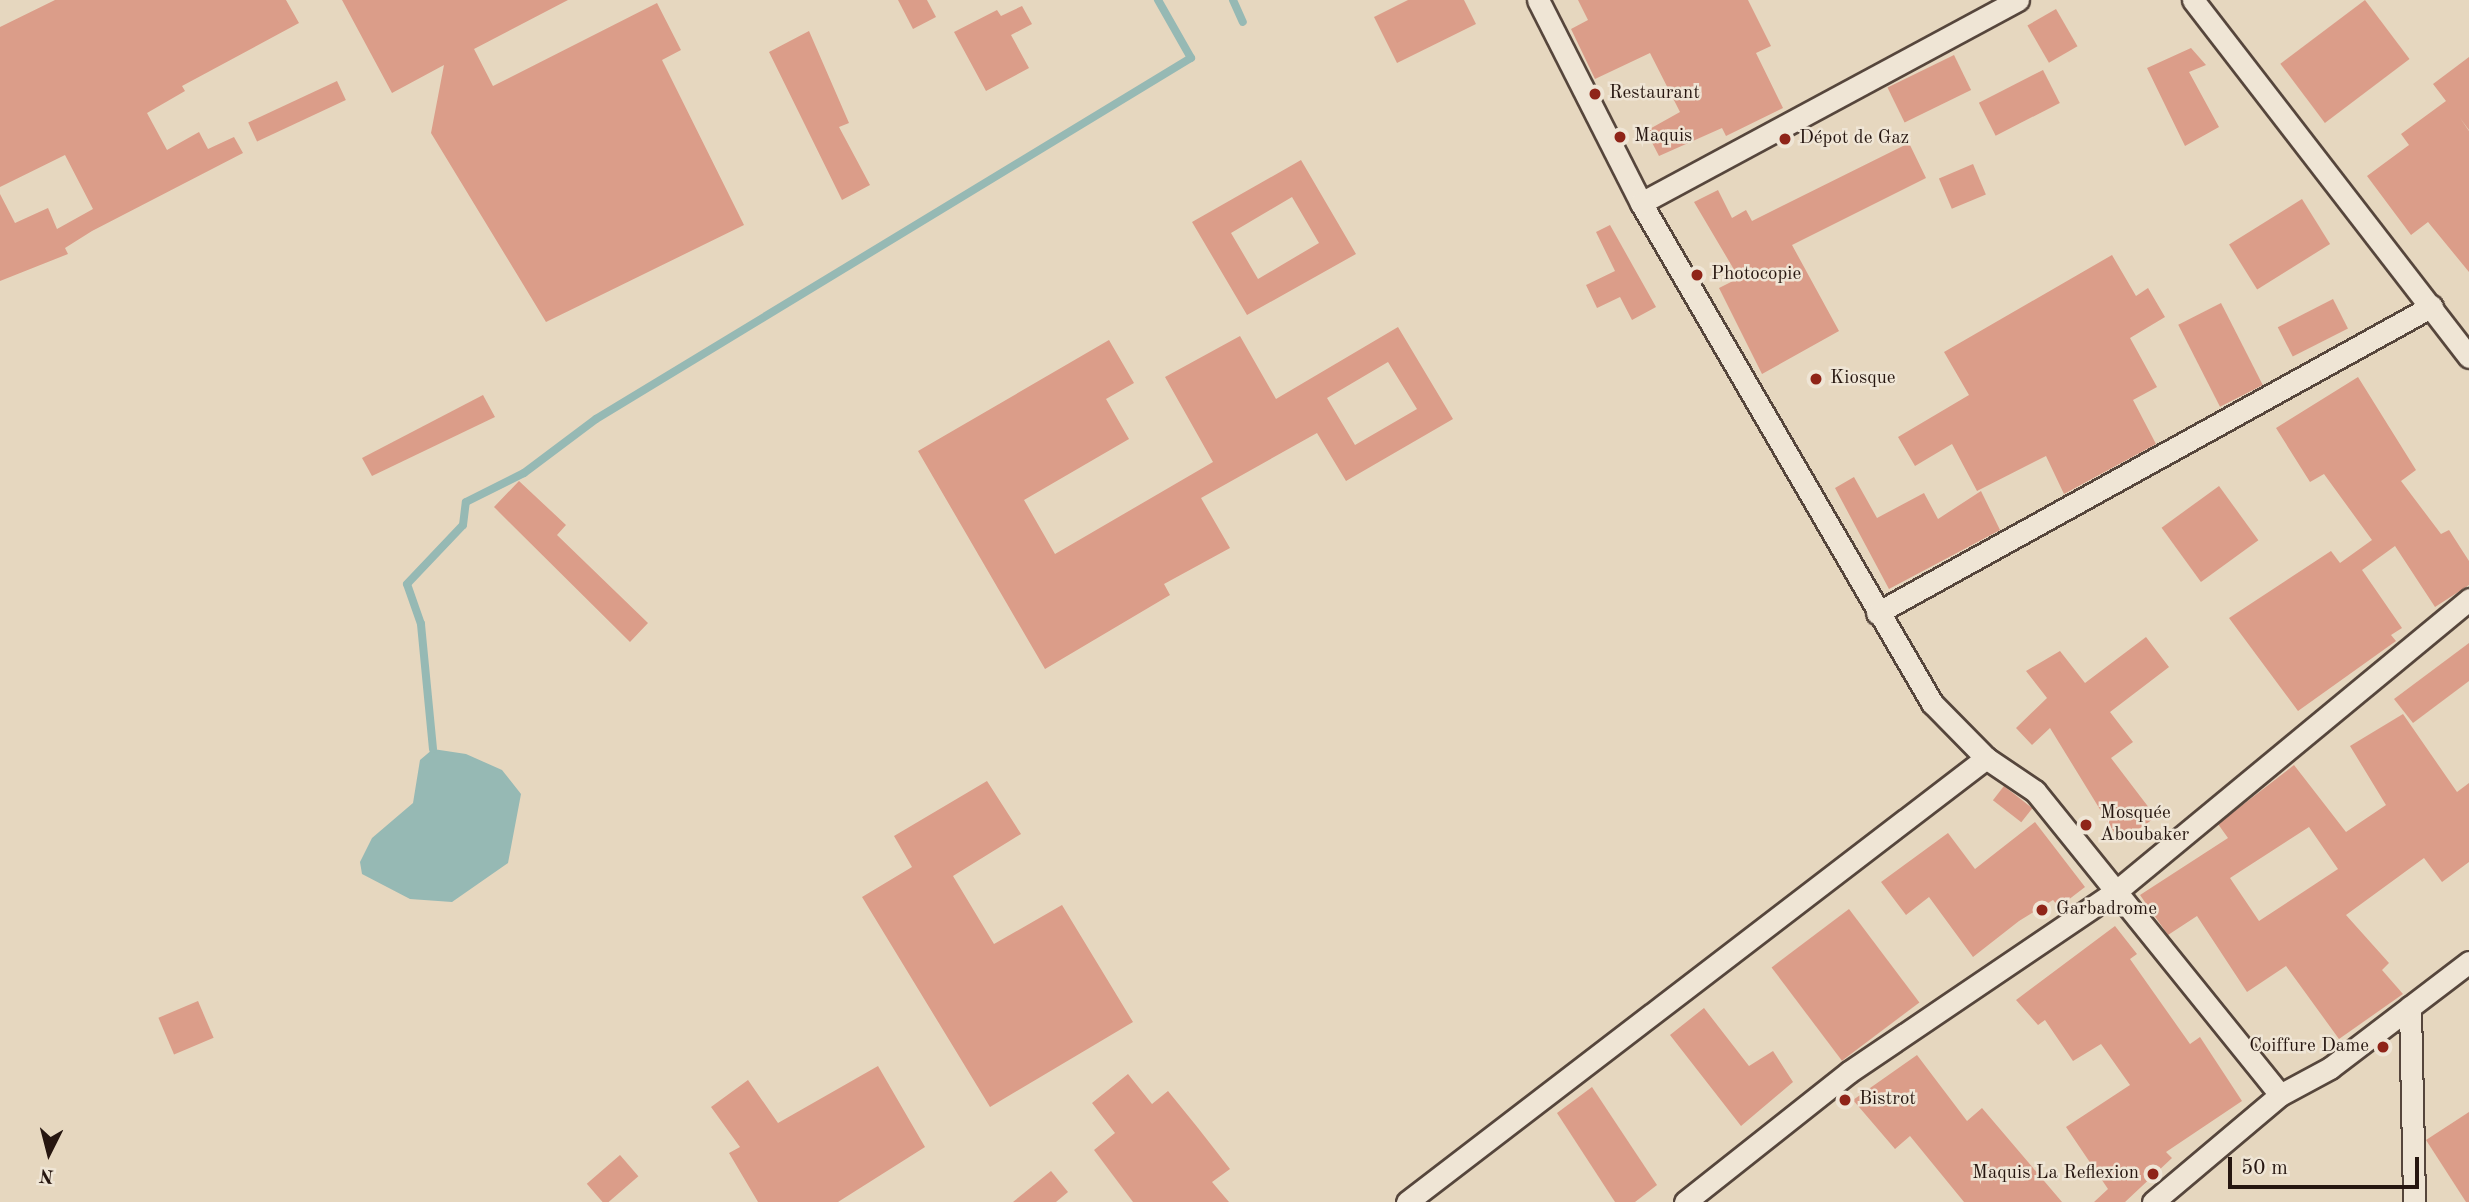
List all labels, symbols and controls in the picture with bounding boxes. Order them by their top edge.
place label: Restaurant [1609,83,1700,105]
marker: Restaurant [1587,86,1603,102]
place label: Maquis [1634,126,1692,148]
place label: Dépot de Gaz [1799,128,1909,150]
marker: Maquis [1612,129,1628,145]
marker: Dépot de Gaz [1777,131,1793,147]
place label: Photocopie [1711,264,1801,286]
marker: Photocopie [1689,267,1705,283]
place label: Kiosque [1830,368,1896,390]
marker: Kiosque [1808,371,1824,387]
place label: Mosquée Aboubaker [2100,803,2189,847]
marker: Mosquée Aboubaker [2078,817,2094,833]
place label: Garbadrome [2056,899,2157,921]
marker: Garbadrome [2034,902,2050,918]
place label: Coiffure Dame [2249,1036,2369,1058]
marker: Coiffure Dame [2375,1039,2391,1055]
place label: Bistrot [1859,1089,1916,1111]
marker: Bistrot [1837,1092,1853,1108]
north arrow [14,1118,84,1188]
scale bar [2231,1142,2422,1186]
text: 50 m [2241,1158,2288,1179]
place label: Maquis La Reflexion [1972,1163,2139,1185]
text: N [39,1164,55,1185]
marker: Maquis La Reflexion [2145,1166,2161,1182]

